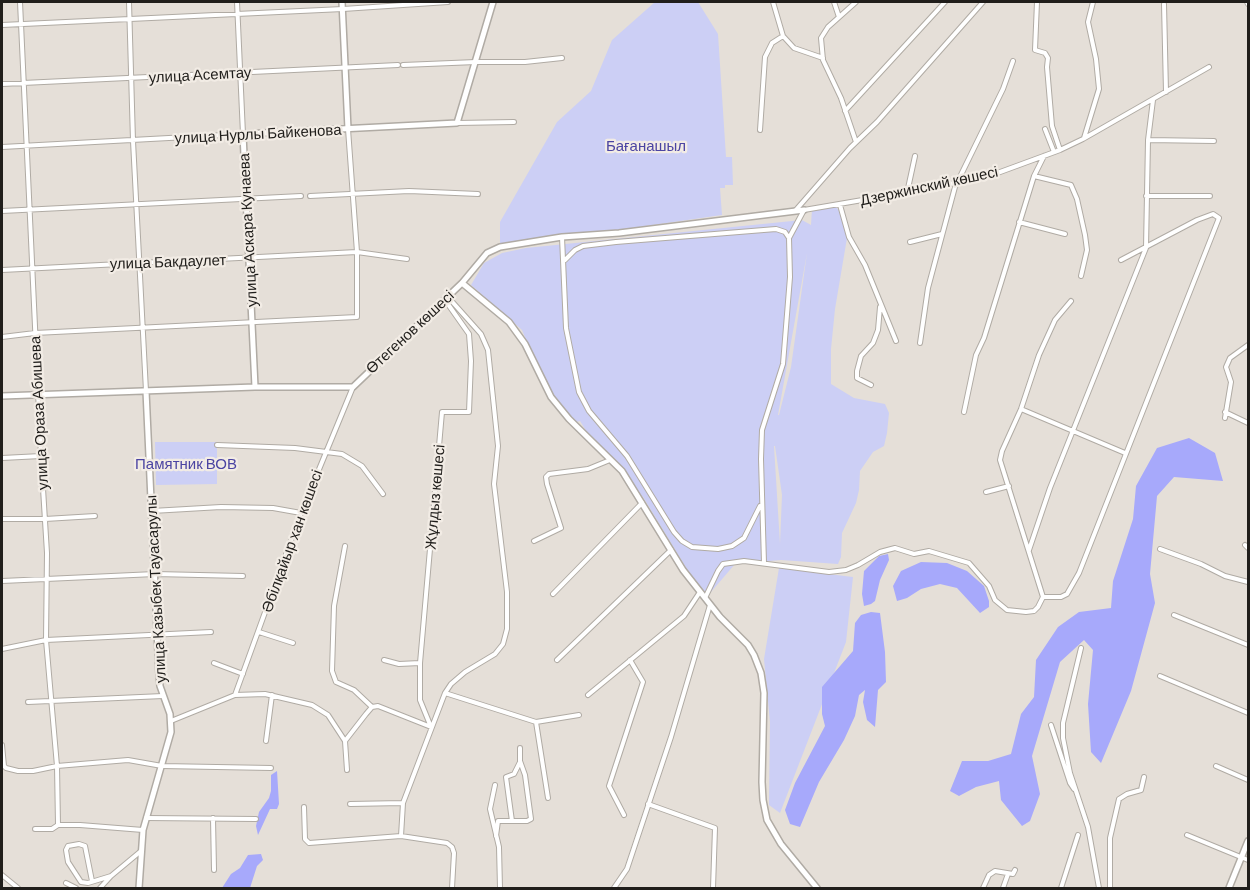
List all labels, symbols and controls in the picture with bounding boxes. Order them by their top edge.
street label: улица Асемтау [148,63,252,87]
street label: улица Нурлы Байкенова [174,121,342,147]
park label: Бағанашыл [606,137,686,155]
street label: улица Аскара Кунаева [235,153,261,307]
street label: Дзержинский көшесі [858,163,1000,209]
street label: улица Бакдаулет [109,251,227,273]
street label: Өтегенов көшесі [362,287,458,377]
street label: улица Ораза Абишева [26,336,52,490]
street label: Жұлдыз көшесі [421,444,449,550]
park label: Памятник ВОВ [135,455,237,473]
street label: Әбілқайыр хан көшесі [258,467,326,615]
street label: улица Казыбек Тауасарулы [142,495,170,683]

